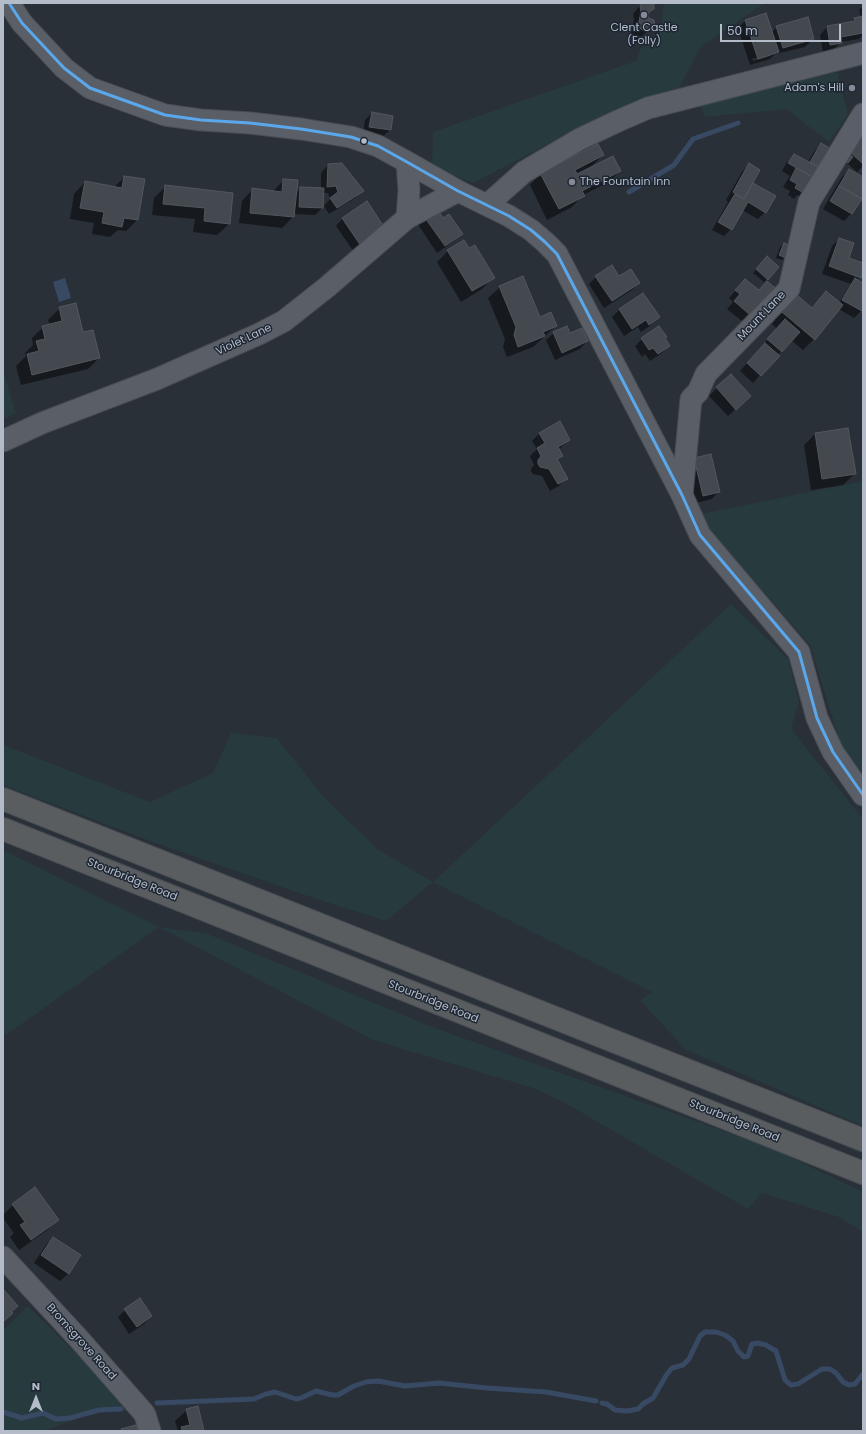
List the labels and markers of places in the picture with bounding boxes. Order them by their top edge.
marker: Clent Castle (Folly) [639,10,649,20]
place label: Clent Castle (Folly) [610,21,678,47]
place label: Adam's Hill [784,81,844,95]
marker: Adam's Hill [847,83,857,93]
unlabelled marker [359,136,369,146]
place label: The Fountain Inn [580,175,670,189]
marker: The Fountain Inn [567,177,577,187]

